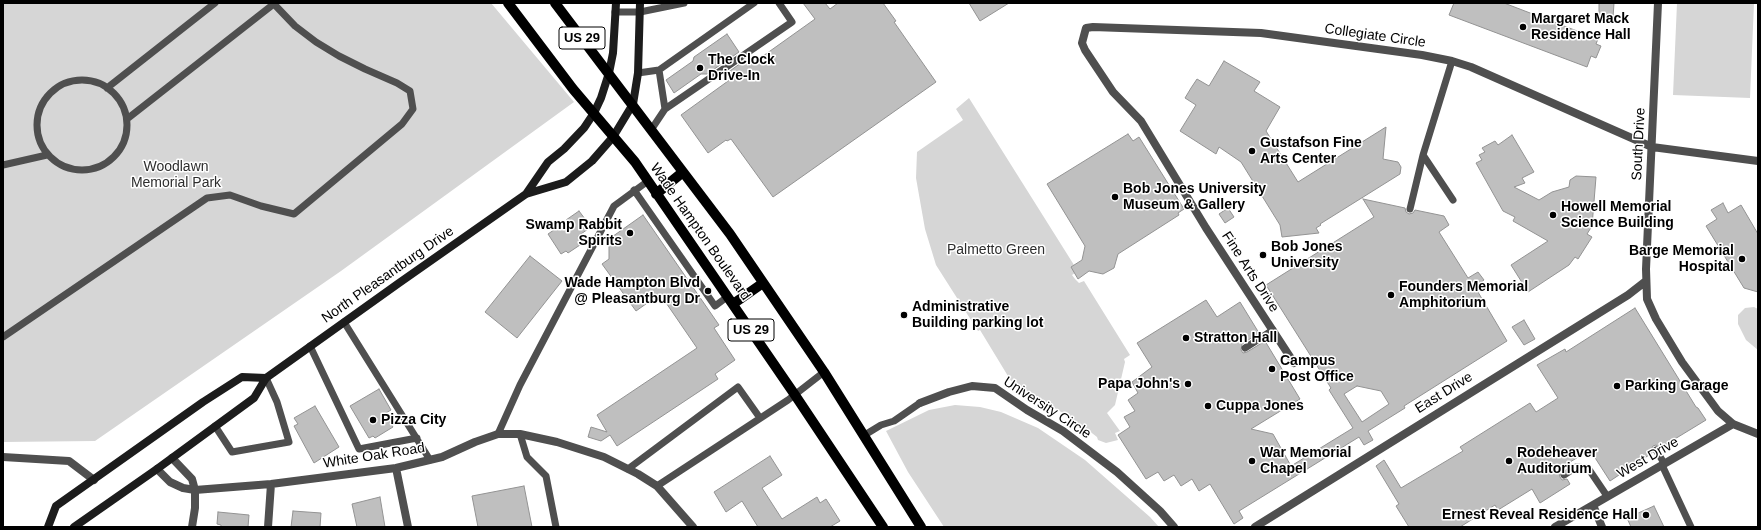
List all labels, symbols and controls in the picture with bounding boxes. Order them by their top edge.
place label: Margaret Mack Residence Hall [1531,11,1631,44]
street label: Collegiate Circle [1323,21,1427,51]
marker: Margaret Mack Residence Hall [1518,22,1528,32]
road number: US 29 [559,27,605,49]
place label: The Clock Drive-In [708,52,775,84]
marker: The Clock Drive-In [695,63,705,73]
street label: South Drive [1629,107,1649,181]
place label: Gustafson Fine Arts Center [1260,135,1362,168]
marker: Gustafson Fine Arts Center [1247,146,1257,156]
park label: Woodlawn Memorial Park [131,159,221,192]
street label: Wade Hampton Boulevard [646,160,754,304]
place label: Bob Jones University Museum & Gallery [1123,181,1266,214]
marker: Bob Jones University Museum & Gallery [1110,192,1120,202]
place label: Howell Memorial Science Building [1561,199,1674,232]
marker: Howell Memorial Science Building [1548,210,1558,220]
place label: Swamp Rabbit Spirits [526,217,622,250]
street label: North Pleasantburg Drive [319,223,457,327]
marker: Swamp Rabbit Spirits [625,228,635,238]
street label: Fine Arts Drive [1218,229,1282,315]
place label: Bob Jones University [1271,239,1343,272]
park label: Palmetto Green [947,242,1045,258]
place label: Barge Memorial Hospital [1629,243,1734,276]
marker: Bob Jones University [1258,250,1268,260]
marker: Barge Memorial Hospital [1737,254,1747,264]
place label: Wade Hampton Blvd @ Pleasantburg Dr [564,275,700,308]
place label: Founders Memorial Amphitorium [1399,279,1528,312]
marker: Wade Hampton Blvd @ Pleasantburg Dr [703,286,713,296]
marker: Founders Memorial Amphitorium [1386,290,1396,300]
place label: Administrative Building parking lot [912,299,1043,332]
marker: Administrative Building parking lot [899,310,909,320]
road number: US 29 [728,319,774,341]
place label: Stratton Hall [1194,330,1277,346]
marker: Stratton Hall [1181,333,1191,343]
place label: Campus Post Office [1280,353,1354,386]
marker: Campus Post Office [1267,364,1277,374]
street label: East Drive [1412,369,1476,417]
street label: University Circle [1000,373,1094,443]
place label: Papa John's [1098,376,1180,392]
place label: Parking Garage [1625,378,1728,394]
marker: Papa John's [1183,379,1193,389]
marker: Parking Garage [1612,381,1622,391]
place label: Cuppa Jones [1216,398,1304,414]
marker: Cuppa Jones [1203,401,1213,411]
place label: Pizza City [381,412,446,428]
marker: Pizza City [368,415,378,425]
street label: West Drive [1614,434,1682,482]
street label: White Oak Road [322,440,426,472]
place label: War Memorial Chapel [1260,445,1351,478]
place label: Rodeheaver Auditorium [1517,445,1597,478]
marker: War Memorial Chapel [1247,456,1257,466]
marker: Rodeheaver Auditorium [1504,456,1514,466]
place label: Ernest Reveal Residence Hall [1442,507,1638,523]
marker: Ernest Reveal Residence Hall [1641,510,1651,520]

